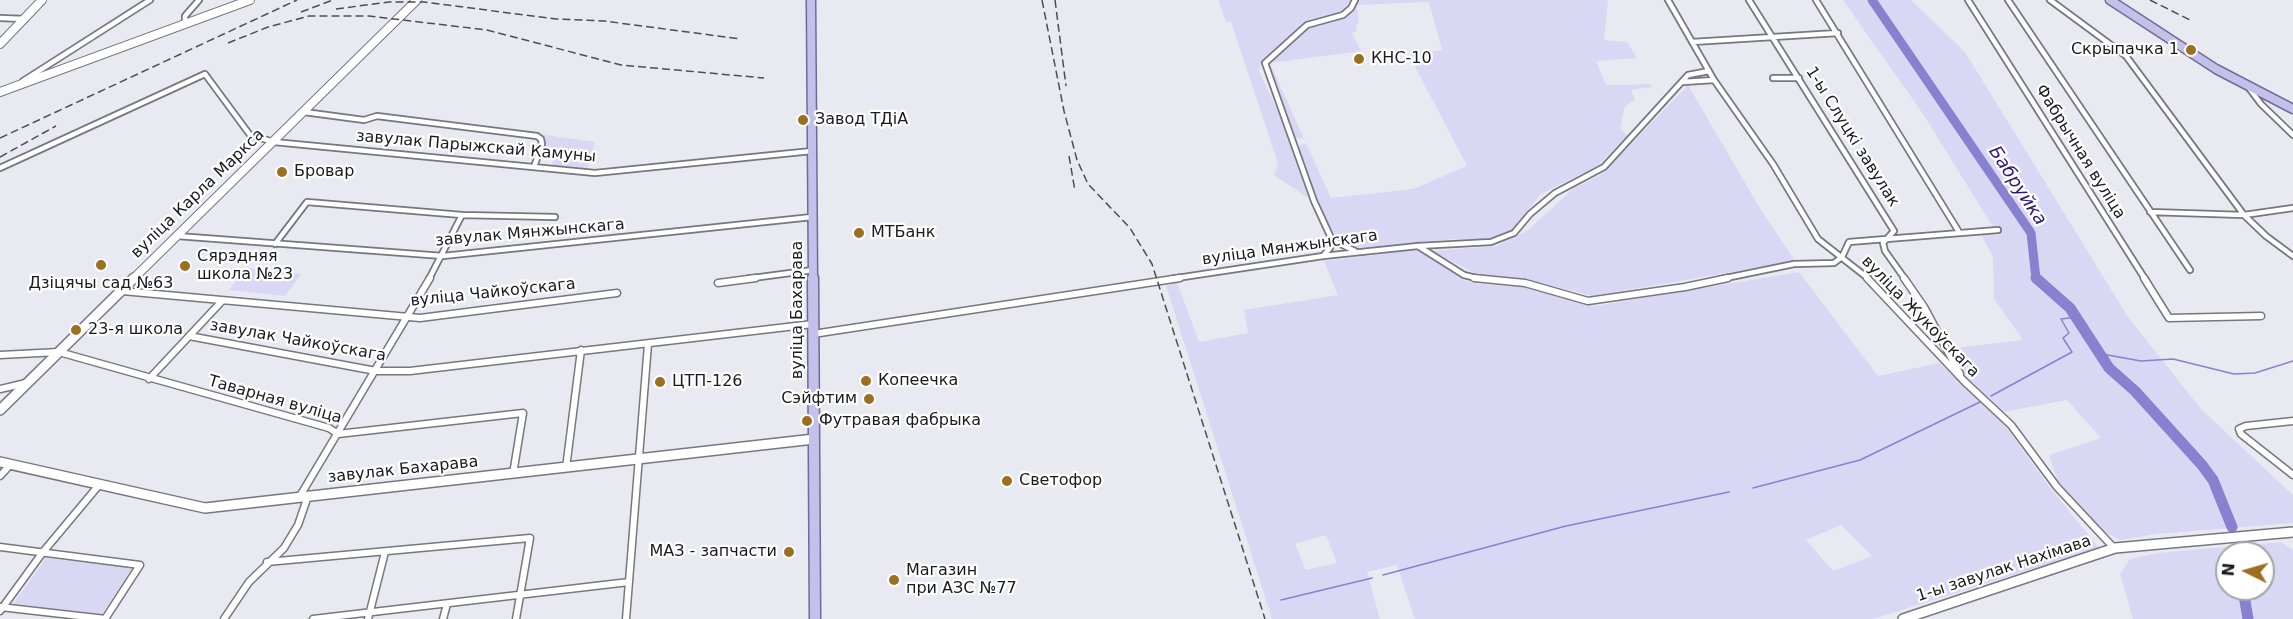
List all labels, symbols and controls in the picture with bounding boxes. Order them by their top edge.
place label: Скрыпачка 1 [2071,40,2179,60]
marker: Скрыпачка 1 [2184,43,2198,57]
place label: КНС-10 [1371,49,1432,69]
marker: КНС-10 [1352,52,1366,66]
street label: 1-ы Слуцкі завулак [1801,63,1903,211]
street label: Фабрычная вуліца [2031,81,2129,223]
place label: Завод ТДіА [815,110,908,130]
marker: Завод ТДіА [796,113,810,127]
street label: вуліца Карла Маркса [127,125,269,263]
street label: завулак Парыжскай Камуны [355,127,597,167]
water label: Бабруйка [1983,142,2051,230]
place label: Бровар [294,162,354,182]
marker: Бровар [275,165,289,179]
street label: завулак Мянжынскага [435,215,625,251]
place label: МТБанк [871,223,935,243]
marker: МТБанк [852,226,866,240]
street label: вуліца Мянжынскага [1201,226,1379,270]
street label: вуліца Бахарава [788,241,808,379]
place label: Сярэдняя школа №23 [197,247,293,285]
street label: вуліца Жукоўскага [1857,252,1983,382]
marker: Дзіцячы сад №63 [94,258,108,272]
marker: Сярэдняя школа №23 [178,259,192,273]
place label: Дзіцячы сад №63 [29,274,173,294]
street label: вуліца Чайкоўскага [409,275,577,311]
street label: завулак Чайкоўскага [208,316,388,366]
place label: 23-я школа [88,320,183,340]
marker: 23-я школа [69,323,83,337]
place label: Копеечка [878,371,958,391]
street label: Таварная вуліца [206,372,344,428]
place label: ЦТП-126 [672,372,743,392]
marker: Копеечка [859,374,873,388]
marker: ЦТП-126 [653,375,667,389]
place label: Сэйфтим [781,389,857,409]
marker: Сэйфтим [862,392,876,406]
place label: Футравая фабрыка [819,411,981,431]
marker: Футравая фабрыка [800,414,814,428]
street label: завулак Бахарава [327,453,479,487]
place label: Светофор [1019,471,1102,491]
marker: Светофор [1000,474,1014,488]
street label: 1-ы завулак Нахімава [1914,532,2094,606]
north arrow [2215,541,2275,601]
place label: МАЗ - запчасти [650,542,777,562]
marker: МАЗ - запчасти [782,545,796,559]
place label: Магазин при АЗС №77 [906,561,1017,599]
text: N [2219,562,2239,577]
marker: Магазин при АЗС №77 [887,573,901,587]

